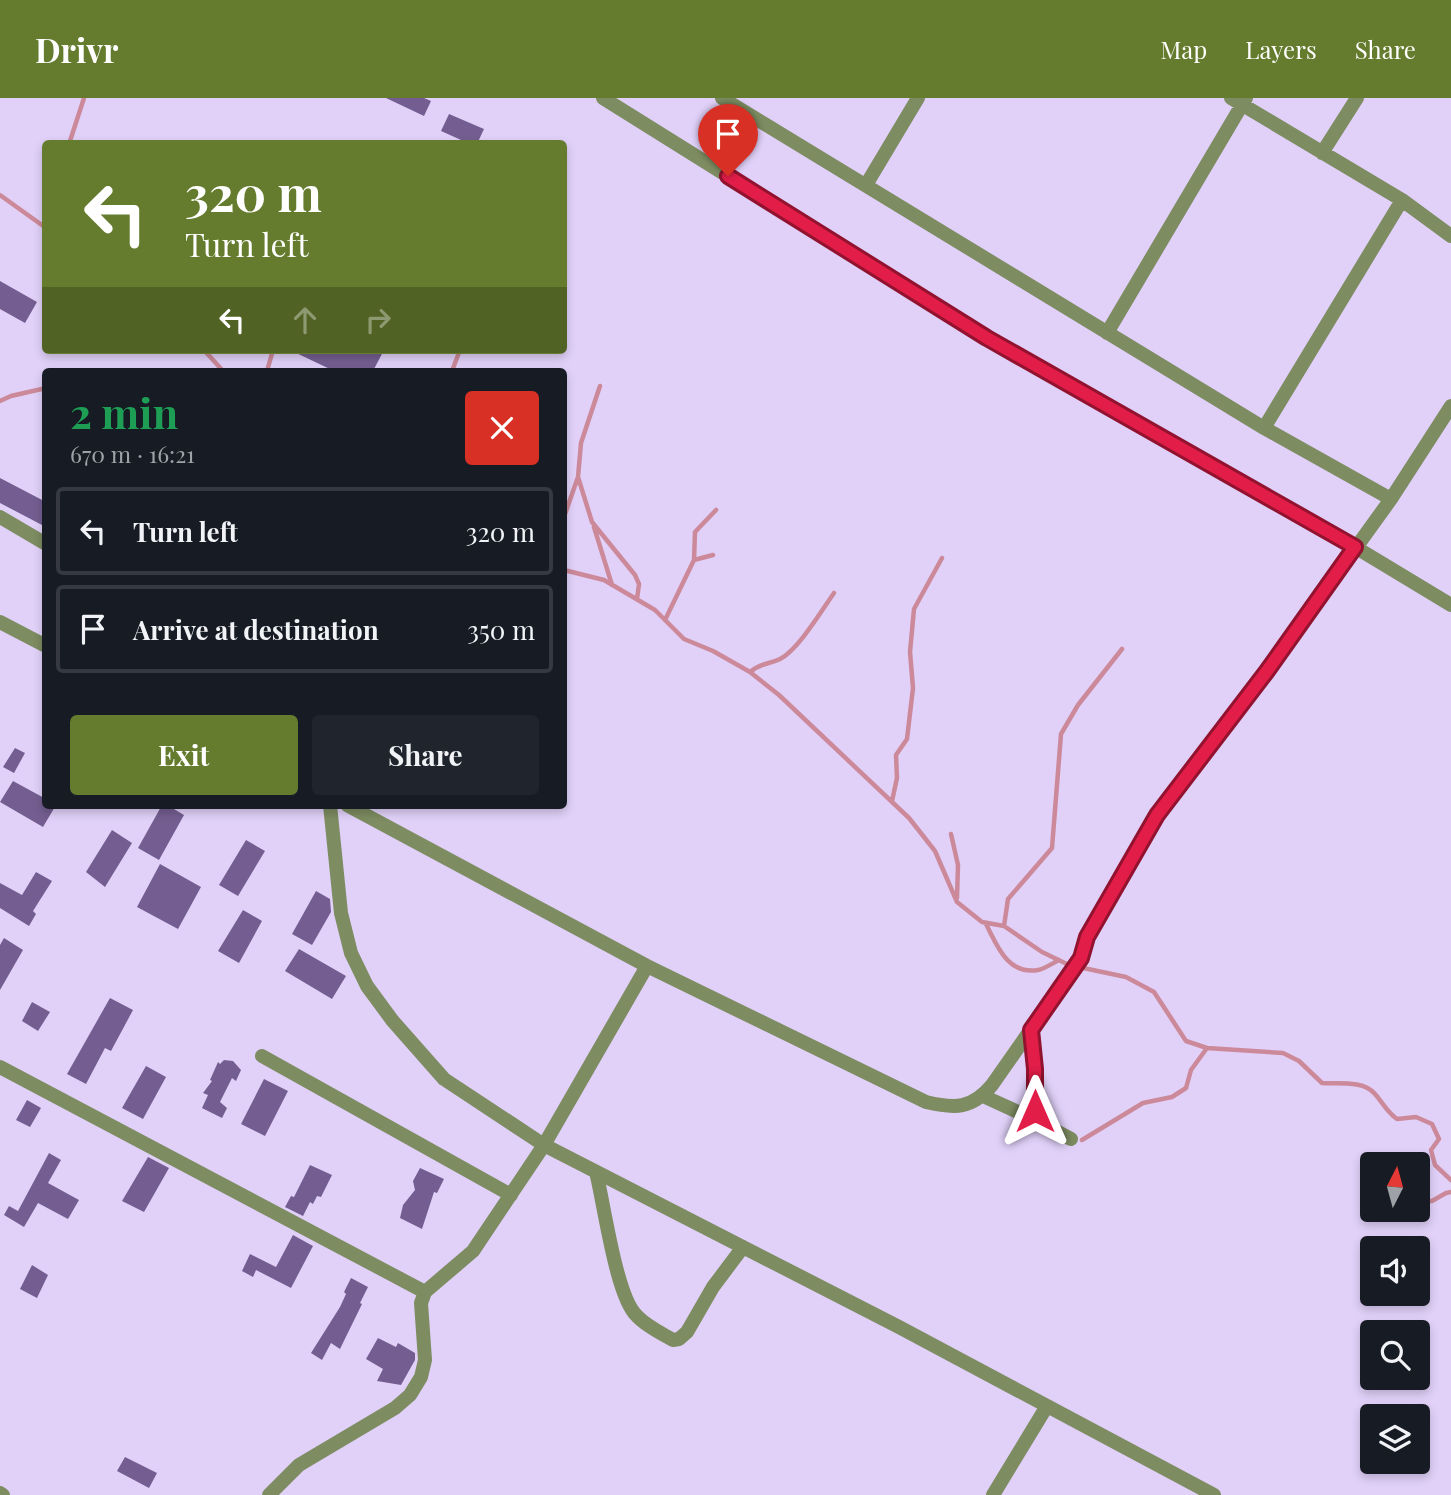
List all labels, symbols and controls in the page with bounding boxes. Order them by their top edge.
text: Drivr [35,27,118,71]
text: Map [1161,33,1207,65]
text: Layers [1245,33,1317,65]
text: Share [1355,33,1416,65]
pin [698,104,758,176]
icon: arrive [709,115,747,153]
text: 320 m [185,159,322,224]
icon: left [70,168,161,259]
text: Turn left [185,222,309,265]
icon: left [213,301,251,339]
icon: ahead [286,301,324,339]
icon: right [359,301,397,339]
text: 2 min [70,384,178,440]
button: close [465,391,539,465]
text: 670 m · 16:21 [70,438,195,469]
icon: left [74,512,112,550]
text: Turn left [133,514,238,549]
text: 320 m [466,514,535,549]
icon: arrive [74,610,112,648]
text: Arrive at destination [133,612,379,647]
text: 350 m [467,612,535,647]
button: Exit [70,715,298,795]
button: Share [312,715,539,795]
position arrow [998,1074,1072,1148]
north arrow [1360,1152,1430,1222]
map controls [1360,1152,1430,1474]
button: sound [1360,1236,1430,1306]
button: search [1360,1320,1430,1390]
button: layers [1360,1404,1430,1474]

